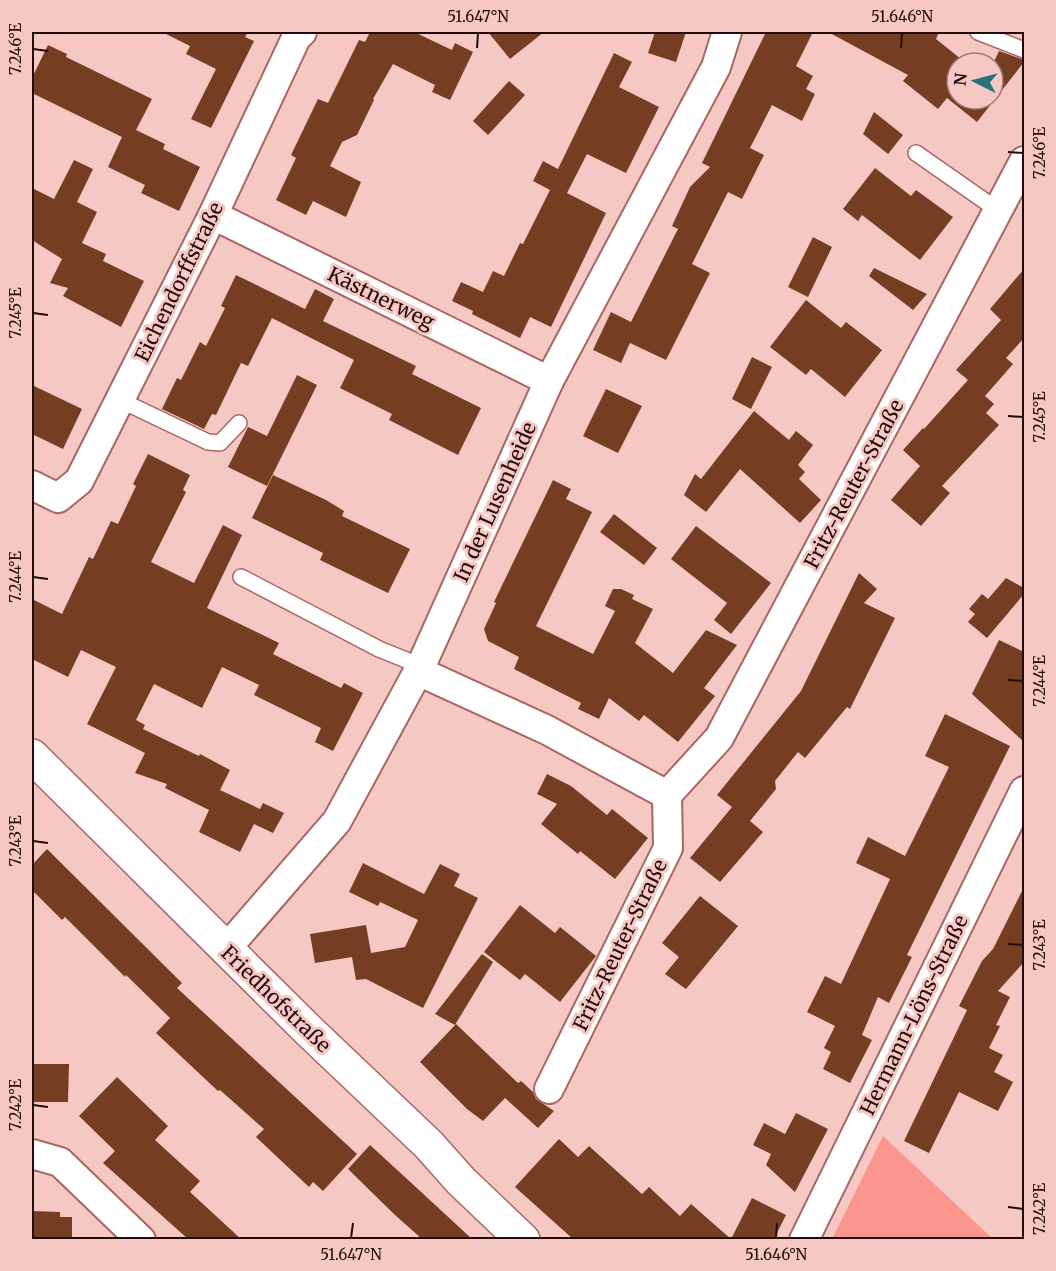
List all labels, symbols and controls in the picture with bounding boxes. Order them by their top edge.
text: 51.647°N [447,7,509,26]
text: 51.646°N [871,7,933,26]
text: 7.246°E [6,23,25,75]
north arrow [945,51,1005,111]
text: N [949,72,971,87]
text: 7.246°E [1030,127,1049,179]
street label: Eichendorffstraße [129,198,228,366]
street label: Kästnerweg [324,261,439,334]
text: 7.245°E [6,287,25,339]
text: 7.245°E [1030,391,1049,443]
street label: Fritz-Reuter-Straße [798,395,909,573]
street label: In der Lusenheide [448,418,541,586]
text: 7.244°E [6,551,25,603]
text: 7.244°E [1030,655,1049,707]
text: 7.243°E [6,815,25,867]
street label: Fritz-Reuter-Straße [567,855,672,1035]
street label: Hermann-Löns-Straße [854,911,973,1119]
text: 7.243°E [1030,919,1049,971]
street label: Friedhofstraße [216,940,337,1057]
text: 7.242°E [6,1079,25,1131]
text: 7.242°E [1030,1183,1049,1235]
text: 51.647°N [320,1245,382,1264]
text: 51.646°N [745,1245,807,1264]

